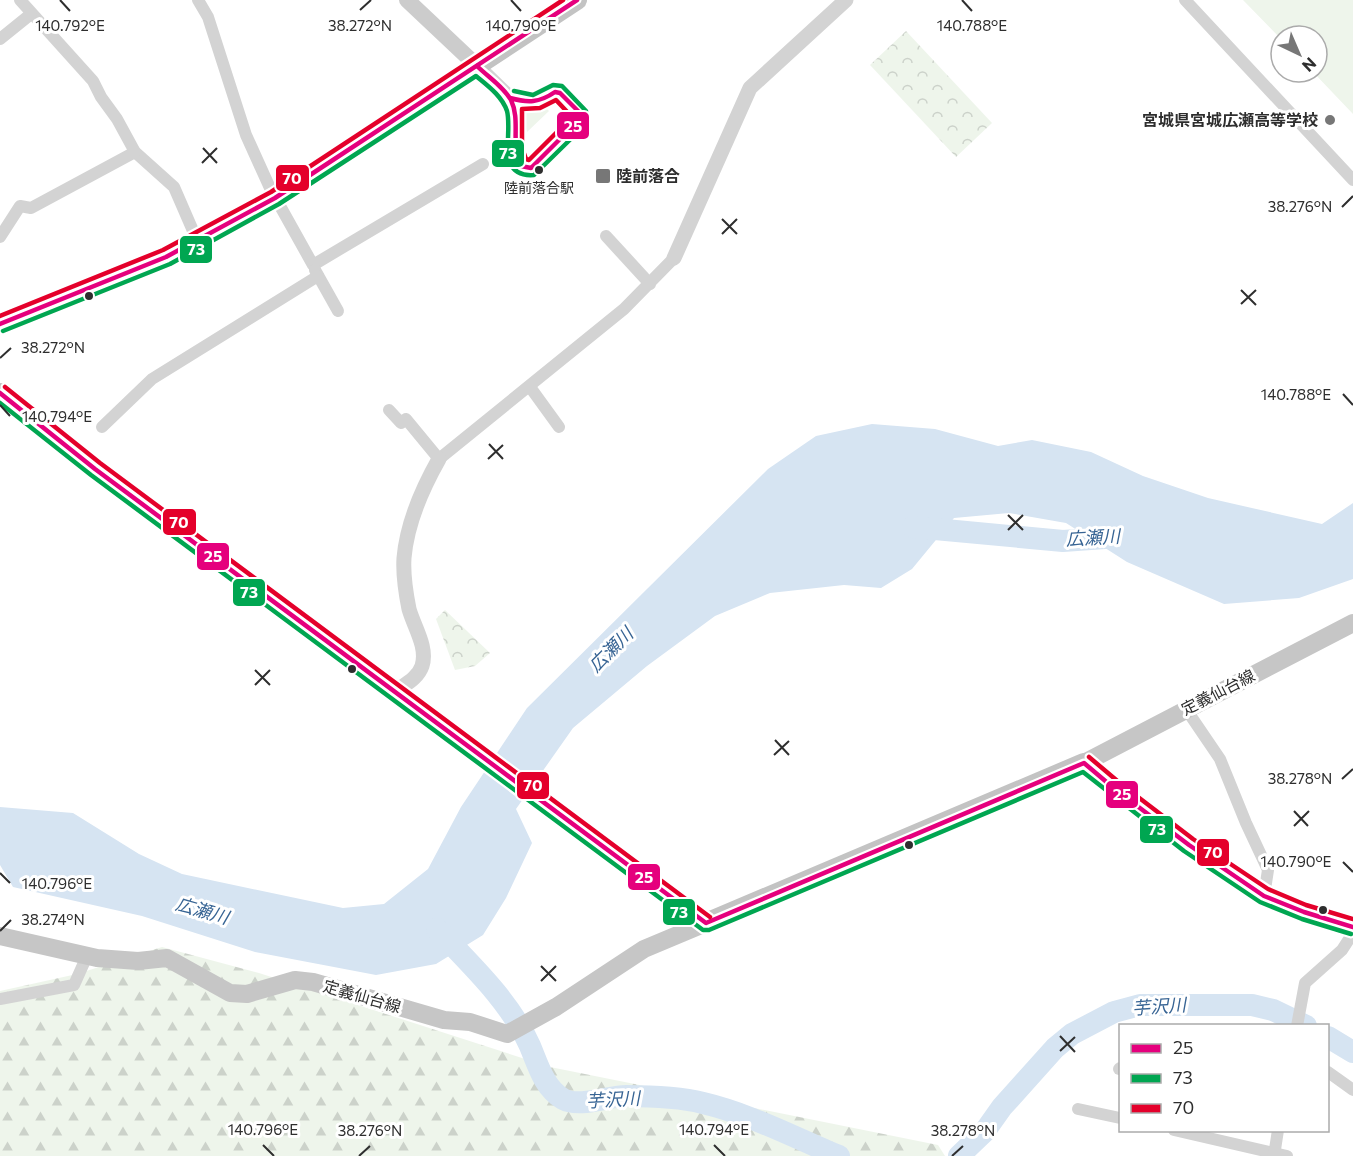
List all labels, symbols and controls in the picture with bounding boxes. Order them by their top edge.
text: 140.792°E [35,16,105,34]
text: 38.272°N [328,16,392,34]
text: 140.790°E [485,16,557,34]
text: 140.788°E [937,16,1007,34]
north arrow [1269,24,1329,84]
text: N [1299,54,1321,76]
place label: 宮城県宮城広瀬高等学校 [1142,110,1318,129]
line badge: 25 [556,111,590,140]
marker: 宮城県宮城広瀬高等学校 [1323,113,1337,127]
text: 25 [564,116,582,135]
line badge: 73 [491,139,525,168]
text: 73 [499,143,517,162]
line badge: 70 [275,164,310,192]
marker: 陸前落合駅 [533,164,545,176]
place label: 陸前落合 [616,166,680,185]
marker: 陸前落合 [594,167,612,185]
text: 70 [282,168,302,187]
place label: 陸前落合駅 [504,179,574,196]
text: 38.276°N [1268,197,1332,215]
line badge: 73 [179,235,213,264]
text: 73 [187,239,205,258]
unlabelled marker [83,290,95,302]
text: 38.272°N [21,338,85,356]
text: 140.788°E [1261,385,1331,403]
text: 140.794°E [22,407,92,425]
line badge: 70 [162,508,197,536]
text: 70 [169,512,189,531]
water label: 広瀬川 [1065,524,1122,549]
line badge: 25 [196,542,230,571]
text: 25 [204,546,222,565]
line badge: 73 [232,578,266,607]
text: 73 [240,582,258,601]
water label: 広瀬川 [583,621,639,676]
unlabelled marker [346,663,358,675]
street label: 定義仙台線 [1178,665,1258,718]
text: 38.278°N [1268,769,1332,787]
line badge: 70 [516,771,550,800]
text: 70 [523,775,543,794]
line badge: 25 [1105,780,1139,809]
text: 25 [1113,784,1131,803]
line badge: 73 [1139,815,1174,844]
text: 73 [1148,819,1166,838]
line badge: 70 [1196,838,1230,867]
unlabelled marker [903,839,915,851]
text: 70 [1203,842,1223,861]
text: 140.790°E [1260,852,1332,870]
line badge: 25 [627,863,661,891]
text: 25 [635,867,653,886]
text: 140.796°E [22,874,92,892]
water label: 広瀬川 [173,892,233,929]
line badge: 73 [662,898,696,926]
text: 73 [670,902,688,921]
unlabelled marker [1317,904,1329,916]
text: 38.274°N [21,910,85,928]
street label: 定義仙台線 [321,975,403,1016]
water label: 芋沢川 [1131,993,1189,1019]
legend [1119,1024,1329,1132]
text: 25 [1173,1036,1193,1058]
text: 73 [1173,1066,1193,1088]
water label: 芋沢川 [585,1086,642,1111]
text: 70 [1173,1096,1194,1118]
text: 140.796°E [228,1120,298,1138]
text: 140.794°E [679,1120,749,1138]
text: 38.276°N [338,1121,402,1139]
text: 38.278°N [931,1121,995,1139]

